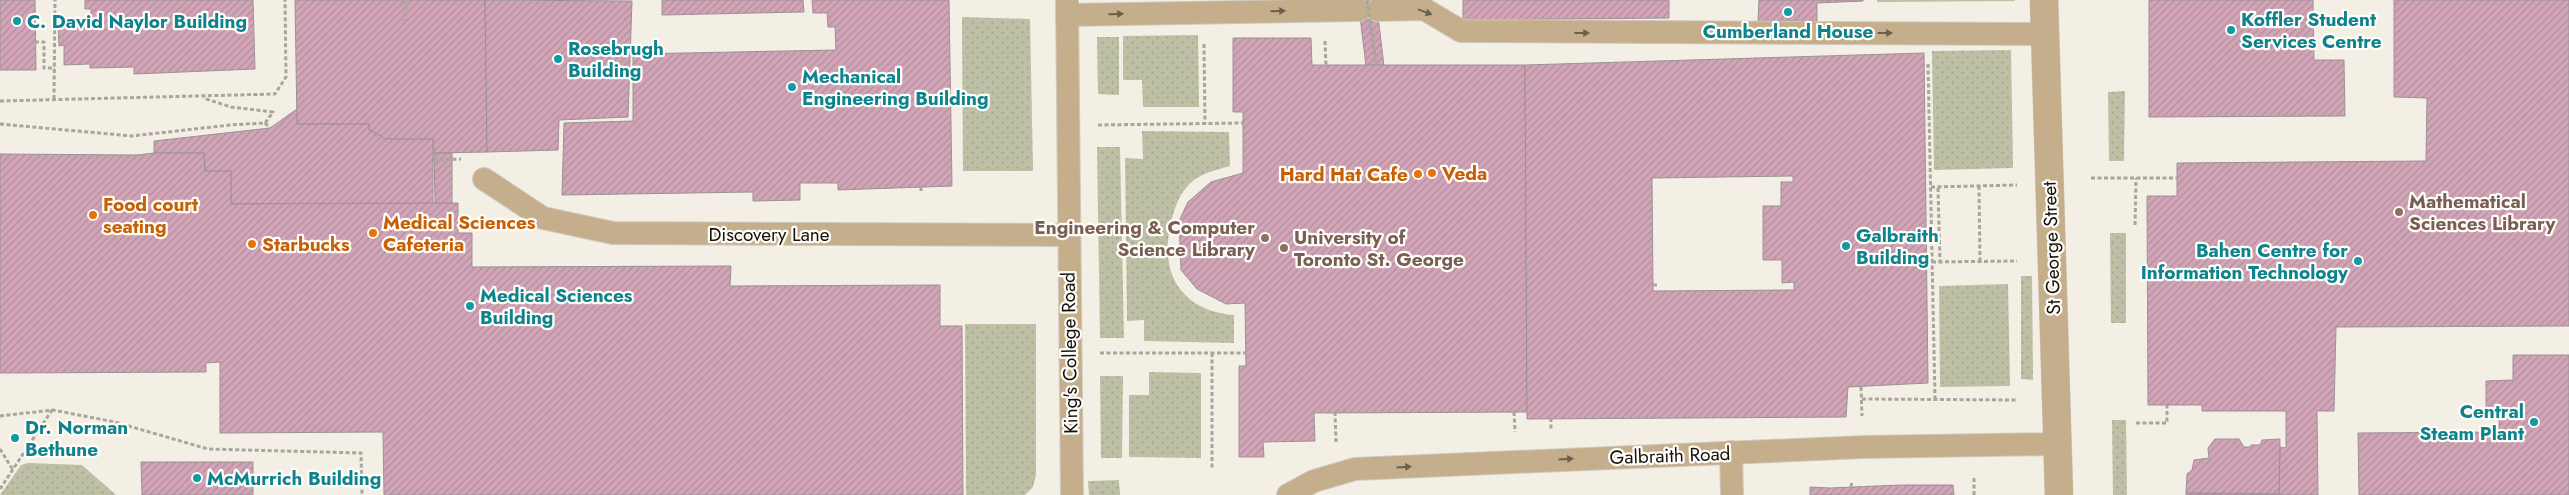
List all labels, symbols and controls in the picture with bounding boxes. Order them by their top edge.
marker: Cumberland House [1782,6,1794,18]
place label: Koffler Student Services Centre [2241,6,2382,55]
one-way arrow [1271,7,1287,15]
place label: C. David Naylor Building [27,8,247,35]
one-way arrow [1418,8,1433,16]
one-way arrow [1108,10,1124,18]
marker: C. David Naylor Building [11,15,23,27]
place label: Cumberland House [1703,18,1873,45]
marker: Koffler Student Services Centre [2225,24,2237,36]
one-way arrow [1575,29,1591,37]
one-way arrow [1877,29,1893,37]
place label: Rosebrugh Building [568,35,664,84]
marker: Rosebrugh Building [552,53,564,65]
place label: Mechanical Engineering Building [802,63,989,112]
marker: Mechanical Engineering Building [786,81,798,93]
place label: Veda [1441,160,1487,187]
place label: Hard Hat Cafe [1280,161,1408,188]
marker: Veda [1426,167,1438,179]
marker: Hard Hat Cafe [1412,168,1424,180]
street label: St George Street [2036,180,2067,315]
place label: Mathematical Sciences Library [2409,188,2556,237]
place label: Food court seating [103,191,198,240]
marker: Mathematical Sciences Library [2393,206,2405,218]
marker: Food court seating [87,209,99,221]
place label: Medical Sciences Cafeteria [383,209,536,258]
place label: Engineering & Computer Science Library [1034,214,1256,263]
street label: Discovery Lane [708,221,830,248]
place label: Galbraith Building [1856,222,1939,271]
place label: University of Toronto St. George [1294,224,1464,273]
marker: Medical Sciences Cafeteria [367,227,379,239]
place label: Starbucks [262,231,350,258]
marker: Engineering & Computer Science Library [1259,232,1271,244]
place label: Bahen Centre for Information Technology [2141,237,2349,286]
marker: Starbucks [246,238,258,250]
marker: Galbraith Building [1840,240,1852,252]
marker: University of Toronto St. George [1278,242,1290,254]
marker: Bahen Centre for Information Technology [2352,255,2364,267]
street label: King's College Road [1055,272,1084,434]
place label: Medical Sciences Building [480,282,633,331]
marker: Medical Sciences Building [464,300,476,312]
place label: Central Steam Plant [2419,398,2524,447]
place label: Dr. Norman Bethune [25,414,128,463]
marker: Central Steam Plant [2528,416,2540,428]
marker: Dr. Norman Bethune [9,432,21,444]
street label: Galbraith Road [1609,440,1731,471]
one-way arrow [1558,455,1574,463]
one-way arrow [1396,462,1412,470]
place label: McMurrich Building [207,465,381,492]
marker: McMurrich Building [191,472,203,484]

